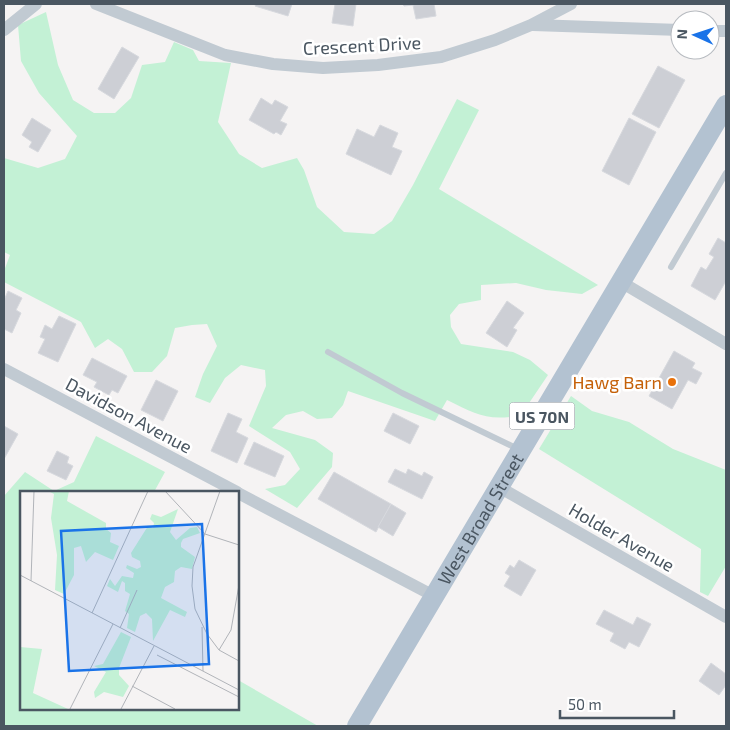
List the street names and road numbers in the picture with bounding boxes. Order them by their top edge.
street label: Crescent Drive [302,31,422,59]
street label: Davidson Avenue [62,372,196,458]
road number: US 70N [510,402,574,430]
street label: West Broad Street [433,449,528,589]
street label: Holder Avenue [565,498,679,576]

